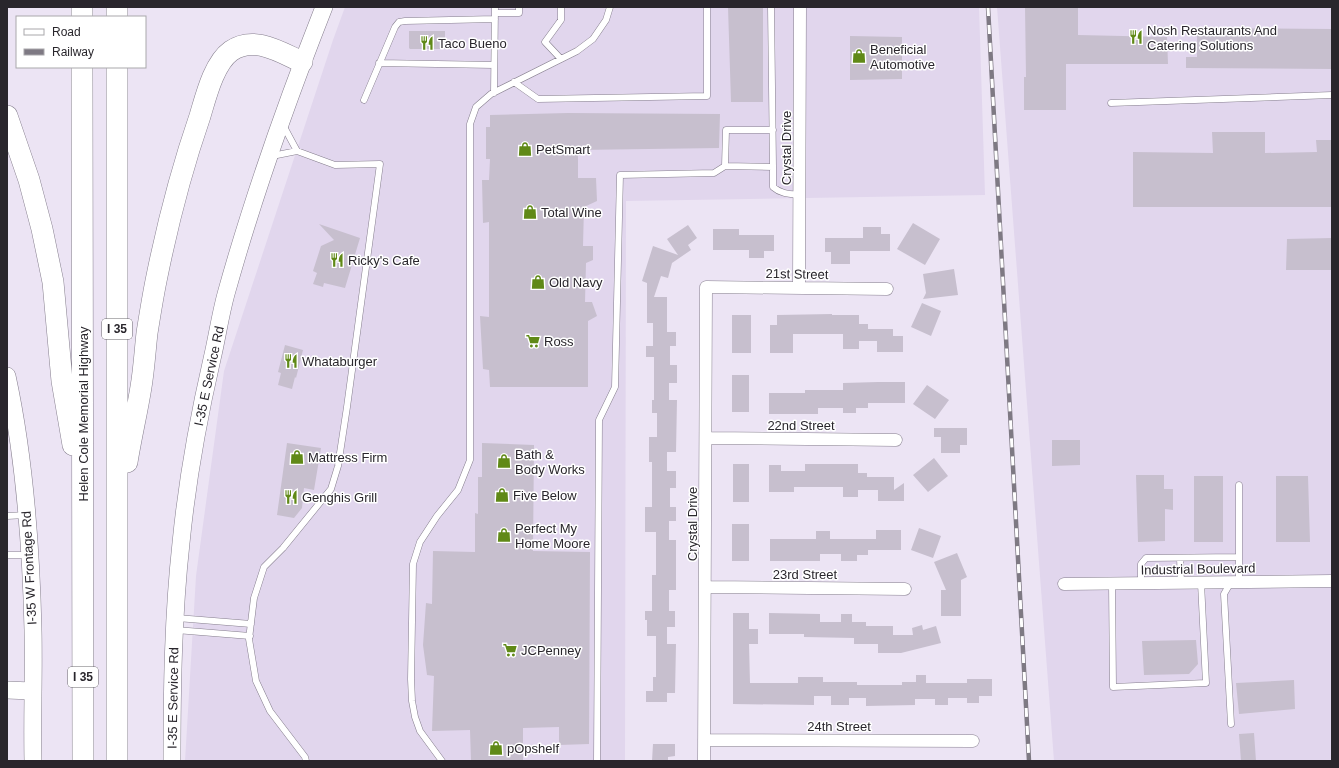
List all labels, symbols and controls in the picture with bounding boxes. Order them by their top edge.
legend [16,16,146,68]
place label: Nosh Restaurants And Catering Solutions [1147,23,1277,53]
text: Road [52,25,81,39]
restaurant icon: Nosh Restaurants And Catering Solutions [1128,29,1144,45]
restaurant icon: Taco Bueno [419,35,435,51]
place label: Taco Bueno [438,36,507,51]
place label: Beneficial Automotive [870,42,935,72]
text: Railway [52,45,94,59]
shop icon: Beneficial Automotive [851,48,867,64]
street label: Crystal Drive [779,111,794,185]
shop icon: PetSmart [517,141,533,157]
place label: PetSmart [536,142,591,157]
shop icon: Total Wine [522,204,538,220]
place label: Total Wine [541,205,602,220]
restaurant icon: Ricky's Cafe [329,252,345,268]
place label: Ricky's Cafe [348,253,420,268]
street label: 21st Street [765,266,829,282]
shop icon: Old Navy [530,274,546,290]
place label: Old Navy [549,275,603,290]
road number: I 35 [102,319,132,339]
street label: I-35 E Service Rd [191,325,227,427]
street label: Helen Cole Memorial Highway [76,326,91,501]
supermarket icon: Ross [525,333,541,349]
place label: Ross [544,334,574,349]
restaurant icon: Whataburger [283,353,299,369]
place label: Whataburger [302,354,378,369]
street label: 22nd Street [767,418,835,433]
place label: Bath & Body Works [515,447,585,477]
shop icon: Mattress Firm [289,449,305,465]
place label: Mattress Firm [308,450,387,465]
shop icon: Bath & Body Works [496,453,512,469]
shop icon: Five Below [494,487,510,503]
street label: Crystal Drive [685,487,700,561]
place label: Five Below [513,488,577,503]
restaurant icon: Genghis Grill [283,489,299,505]
place label: Genghis Grill [302,490,377,505]
street label: I-35 W Frontage Rd [19,511,39,625]
place label: Perfect My Home Moore [515,521,590,551]
shop icon: Perfect My Home Moore [496,527,512,543]
street label: Industrial Boulevard [1140,560,1256,578]
street label: 23rd Street [773,567,838,582]
supermarket icon: JCPenney [502,642,518,658]
place label: JCPenney [521,643,581,658]
street label: I-35 E Service Rd [165,647,181,749]
road number: I 35 [68,667,98,687]
street label: 24th Street [807,719,871,734]
shop icon: pOpshelf [488,740,504,756]
place label: pOpshelf [507,741,559,756]

